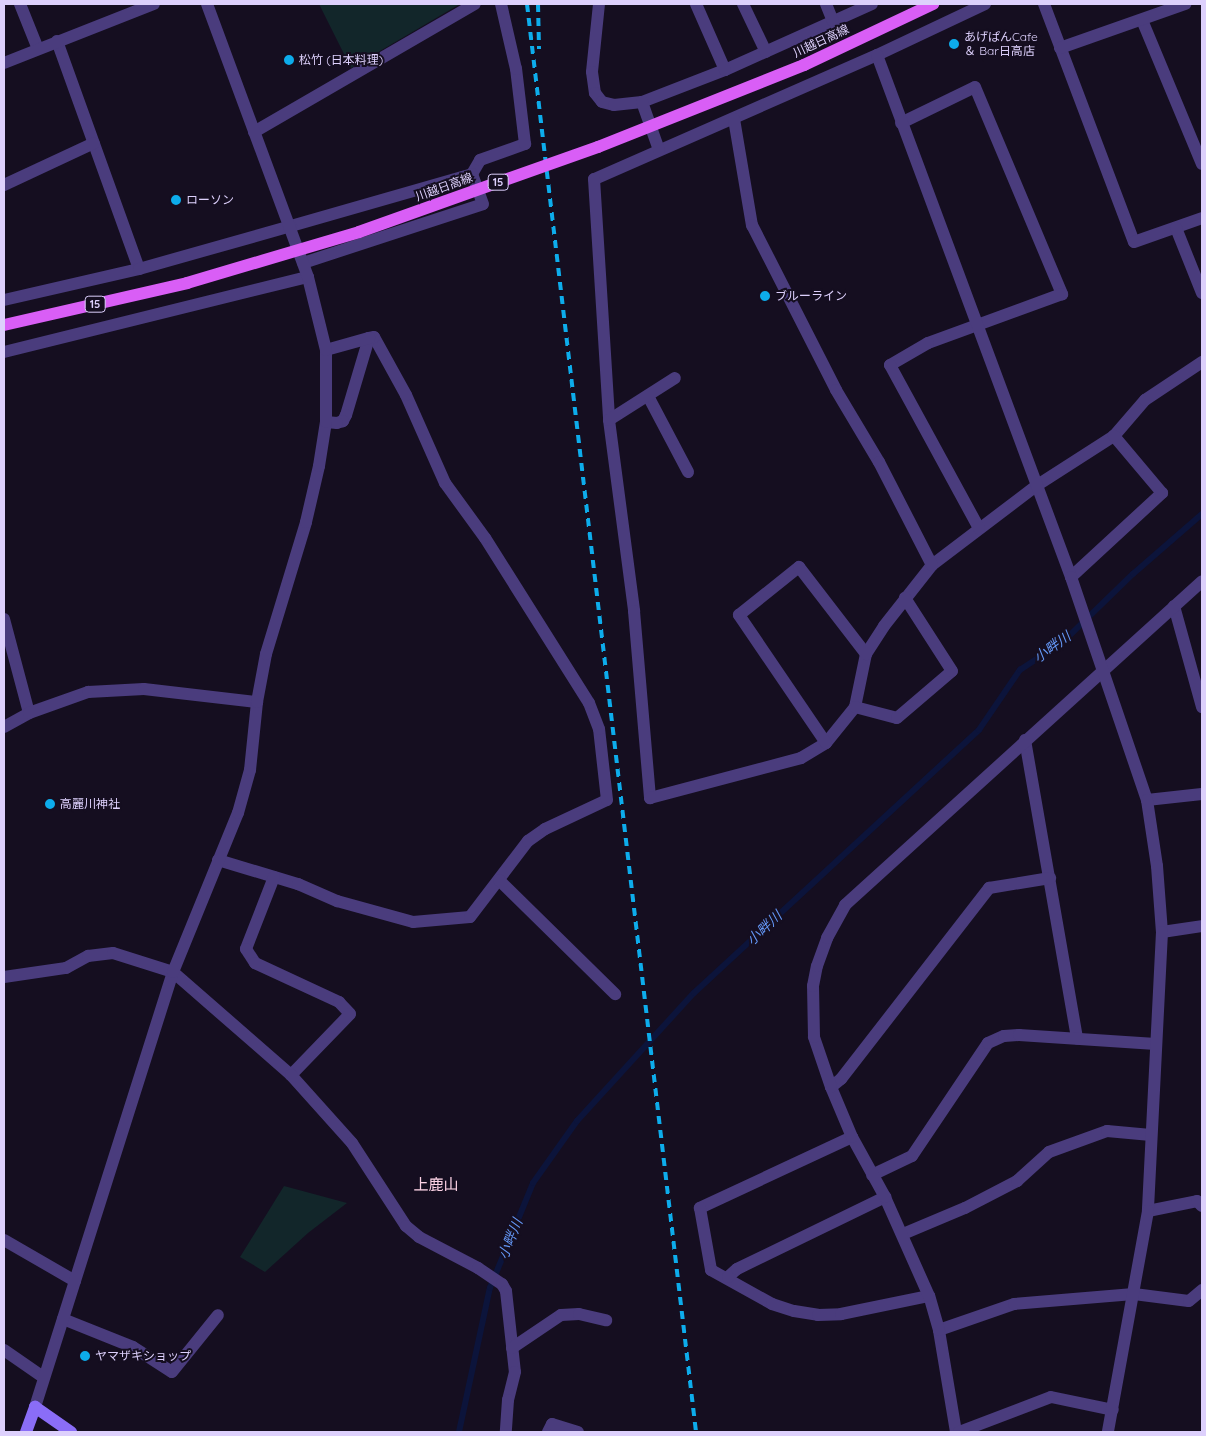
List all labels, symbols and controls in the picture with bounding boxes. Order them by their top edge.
street label: 川越日高線 [791,22,851,60]
place label: あげぱんCafe ＆ Bar日高店 [964,30,1038,58]
marker: あげぱんCafe ＆ Bar日高店 [948,38,960,50]
place label: 松竹 (日本料理) [299,53,383,67]
marker: 松竹 (日本料理) [283,54,295,66]
street label: 川越日高線 [413,170,475,204]
road number: 15 [487,173,509,190]
place label: ローソン [186,193,234,207]
marker: ローソン [170,194,182,206]
place label: ブルーライン [775,289,847,303]
marker: ブルーライン [759,290,771,302]
road number: 15 [84,296,106,312]
water label: 小畔川 [1030,628,1074,666]
place label: 高麗川神社 [60,797,120,811]
marker: 高麗川神社 [44,798,56,810]
water label: 小畔川 [743,908,785,948]
district label: 上鹿山 [414,1176,458,1194]
water label: 小畔川 [494,1216,526,1262]
place label: ヤマザキショップ [95,1349,191,1363]
marker: ヤマザキショップ [79,1350,91,1362]

